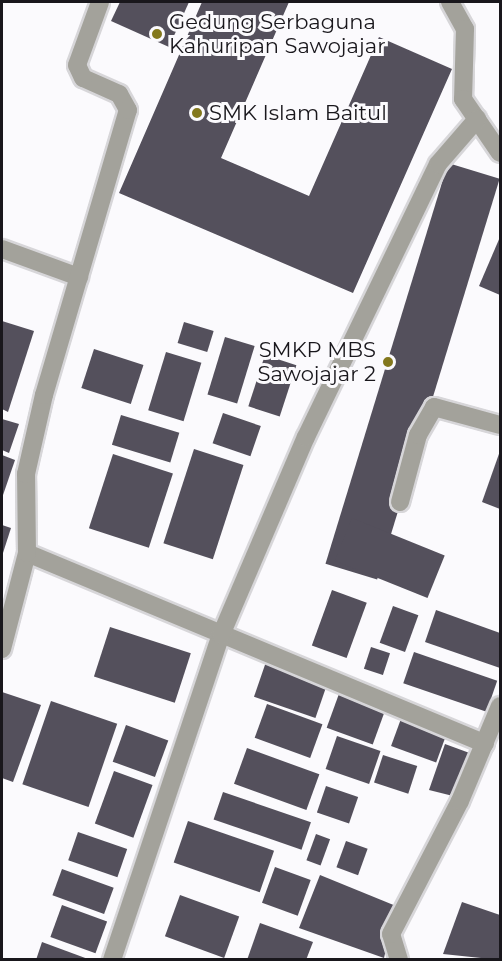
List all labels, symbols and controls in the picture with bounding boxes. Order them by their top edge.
place label: Gedung Serbaguna Kahuripan Sawojajar [169,9,386,59]
marker: Gedung Serbaguna Kahuripan Sawojajar [150,27,164,41]
place label: SMK Islam Baitul [209,100,387,126]
marker: SMK Islam Baitul [190,106,204,120]
place label: SMKP MBS Sawojajar 2 [258,337,376,387]
marker: SMKP MBS Sawojajar 2 [381,355,395,369]

